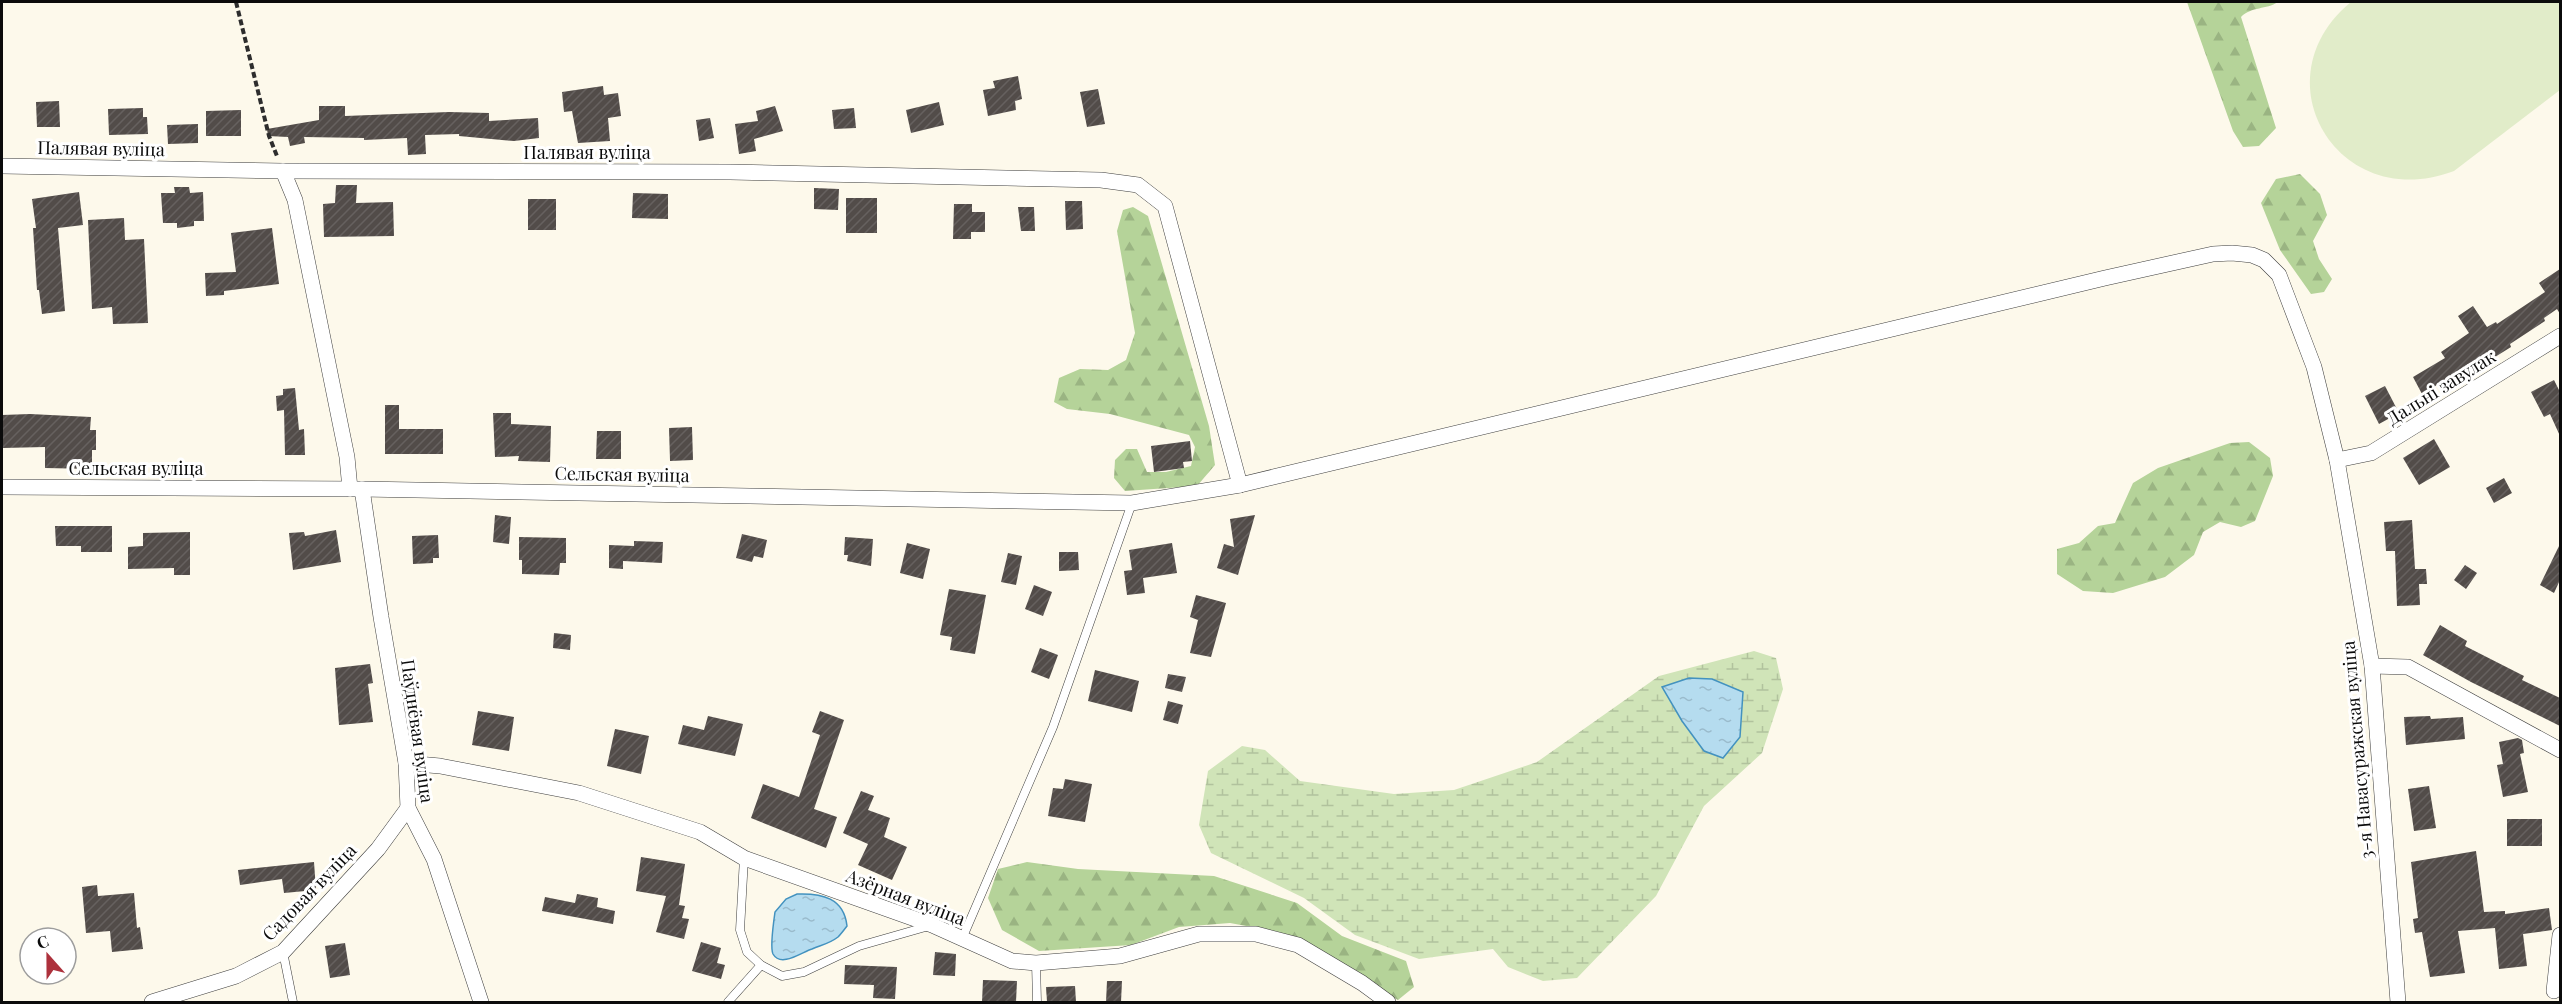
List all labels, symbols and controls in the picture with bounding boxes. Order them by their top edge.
street label: Палявая вуліца [37,135,165,161]
street label: Палявая вуліца [523,140,651,164]
street label: Дальні завулак [2382,344,2500,430]
street label: Сельская вуліца [69,456,204,480]
street label: Сельская вуліца [554,461,690,487]
street label: 3-я Навасуражская вуліца [2335,640,2379,860]
street label: Паўднёвая вуліца [396,658,440,804]
street label: Садовая вуліца [257,838,361,946]
street label: Азёрная вуліца [842,863,969,931]
north arrow [18,926,78,986]
text: С [33,930,51,953]

